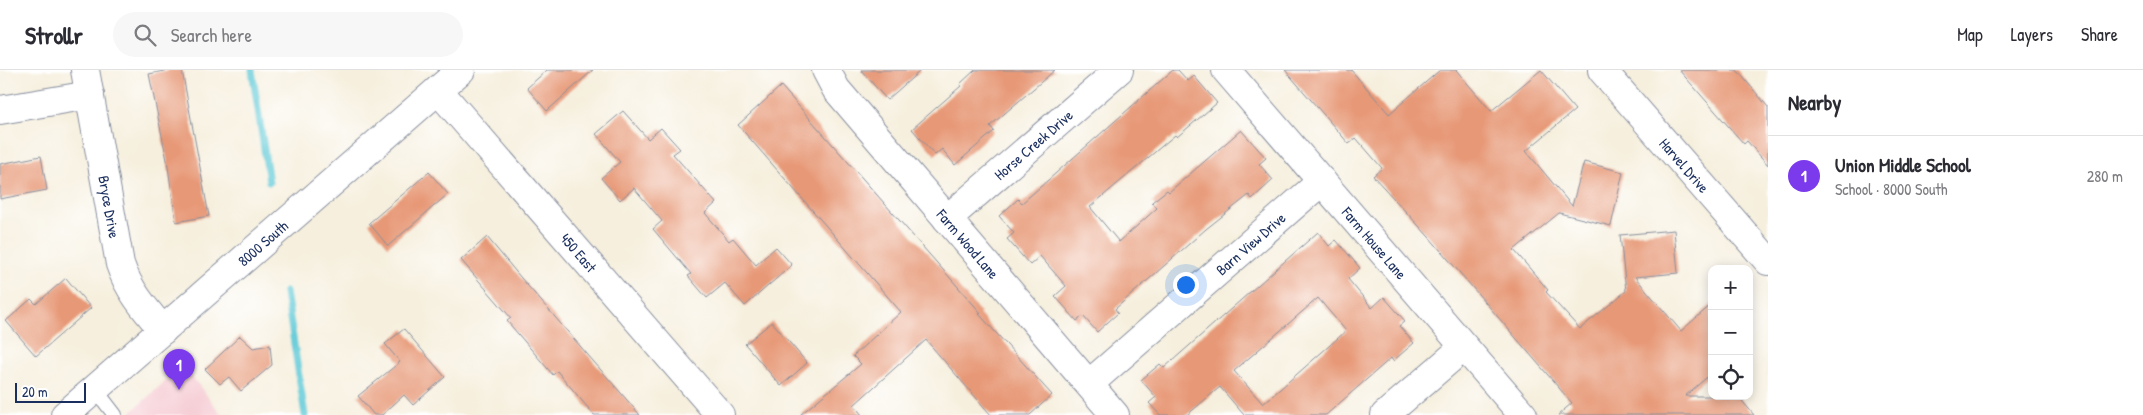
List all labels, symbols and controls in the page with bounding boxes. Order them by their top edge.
search box [113,12,463,57]
text: Strollr [25,19,83,51]
icon: search [131,21,159,49]
text: Search here [171,22,252,48]
text: Map [1957,22,1983,47]
text: Layers [2011,22,2053,47]
text: Share [2081,22,2118,47]
text: Nearby [1788,88,1841,117]
street label: Horse Creek Drive [989,104,1077,184]
street label: Harvel Drive [1655,133,1714,197]
text: Union Middle School [1835,152,1971,178]
text: 1 [1801,165,1807,187]
text: 280 m [2087,165,2123,187]
street label: Bryce Drive [94,174,126,240]
text: School · 8000 South [1835,178,1948,200]
street label: Farm House Lane [1337,201,1412,284]
street label: Farm Wood Lane [932,203,1004,283]
street label: Barn View Drive [1211,207,1290,280]
street label: 8000 South [233,215,292,271]
street label: 450 East [556,228,602,277]
map controls [1708,265,1753,400]
button: + [1708,265,1753,310]
your location [1173,272,1199,298]
button: − [1708,310,1753,355]
pin: 1 [163,349,195,390]
button: locate [1708,355,1753,400]
scale bar [15,380,86,403]
text: 20 m [22,382,48,401]

